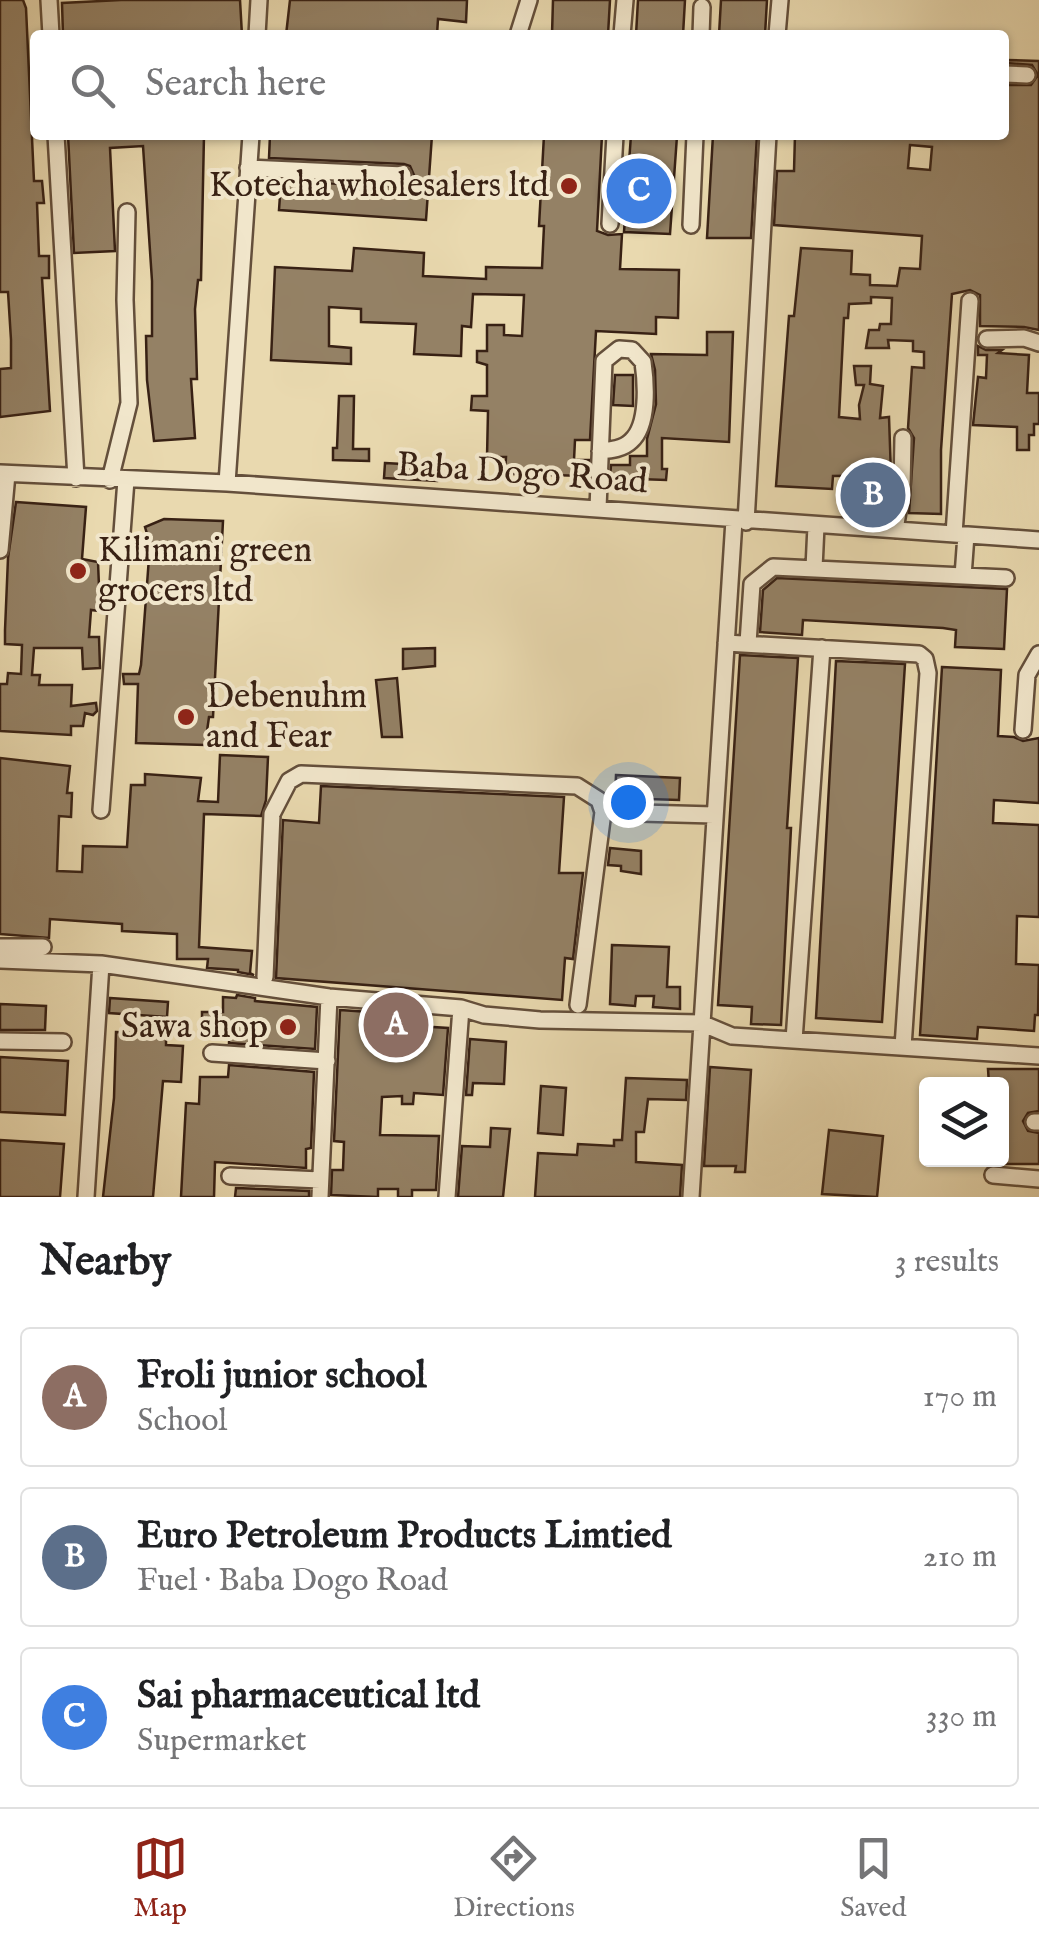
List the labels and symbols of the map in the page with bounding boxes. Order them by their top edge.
pin: C [606,154,672,228]
place label: Kotecha wholesalers ltd [209,164,549,209]
marker: Kotecha wholesalers ltd [558,175,580,197]
street label: Baba Dogo Road [395,443,649,505]
pin: B [840,458,906,532]
place label: Kilimani green grocers ltd [98,529,312,614]
marker: Kilimani green grocers ltd [67,560,89,582]
place label: Debenuhm and Fear [206,675,367,760]
marker: Debenuhm and Fear [175,706,197,728]
your location [603,777,654,828]
pin: A [364,988,428,1062]
place label: Sawa shop [121,1005,268,1050]
marker: Sawa shop [277,1016,299,1038]

